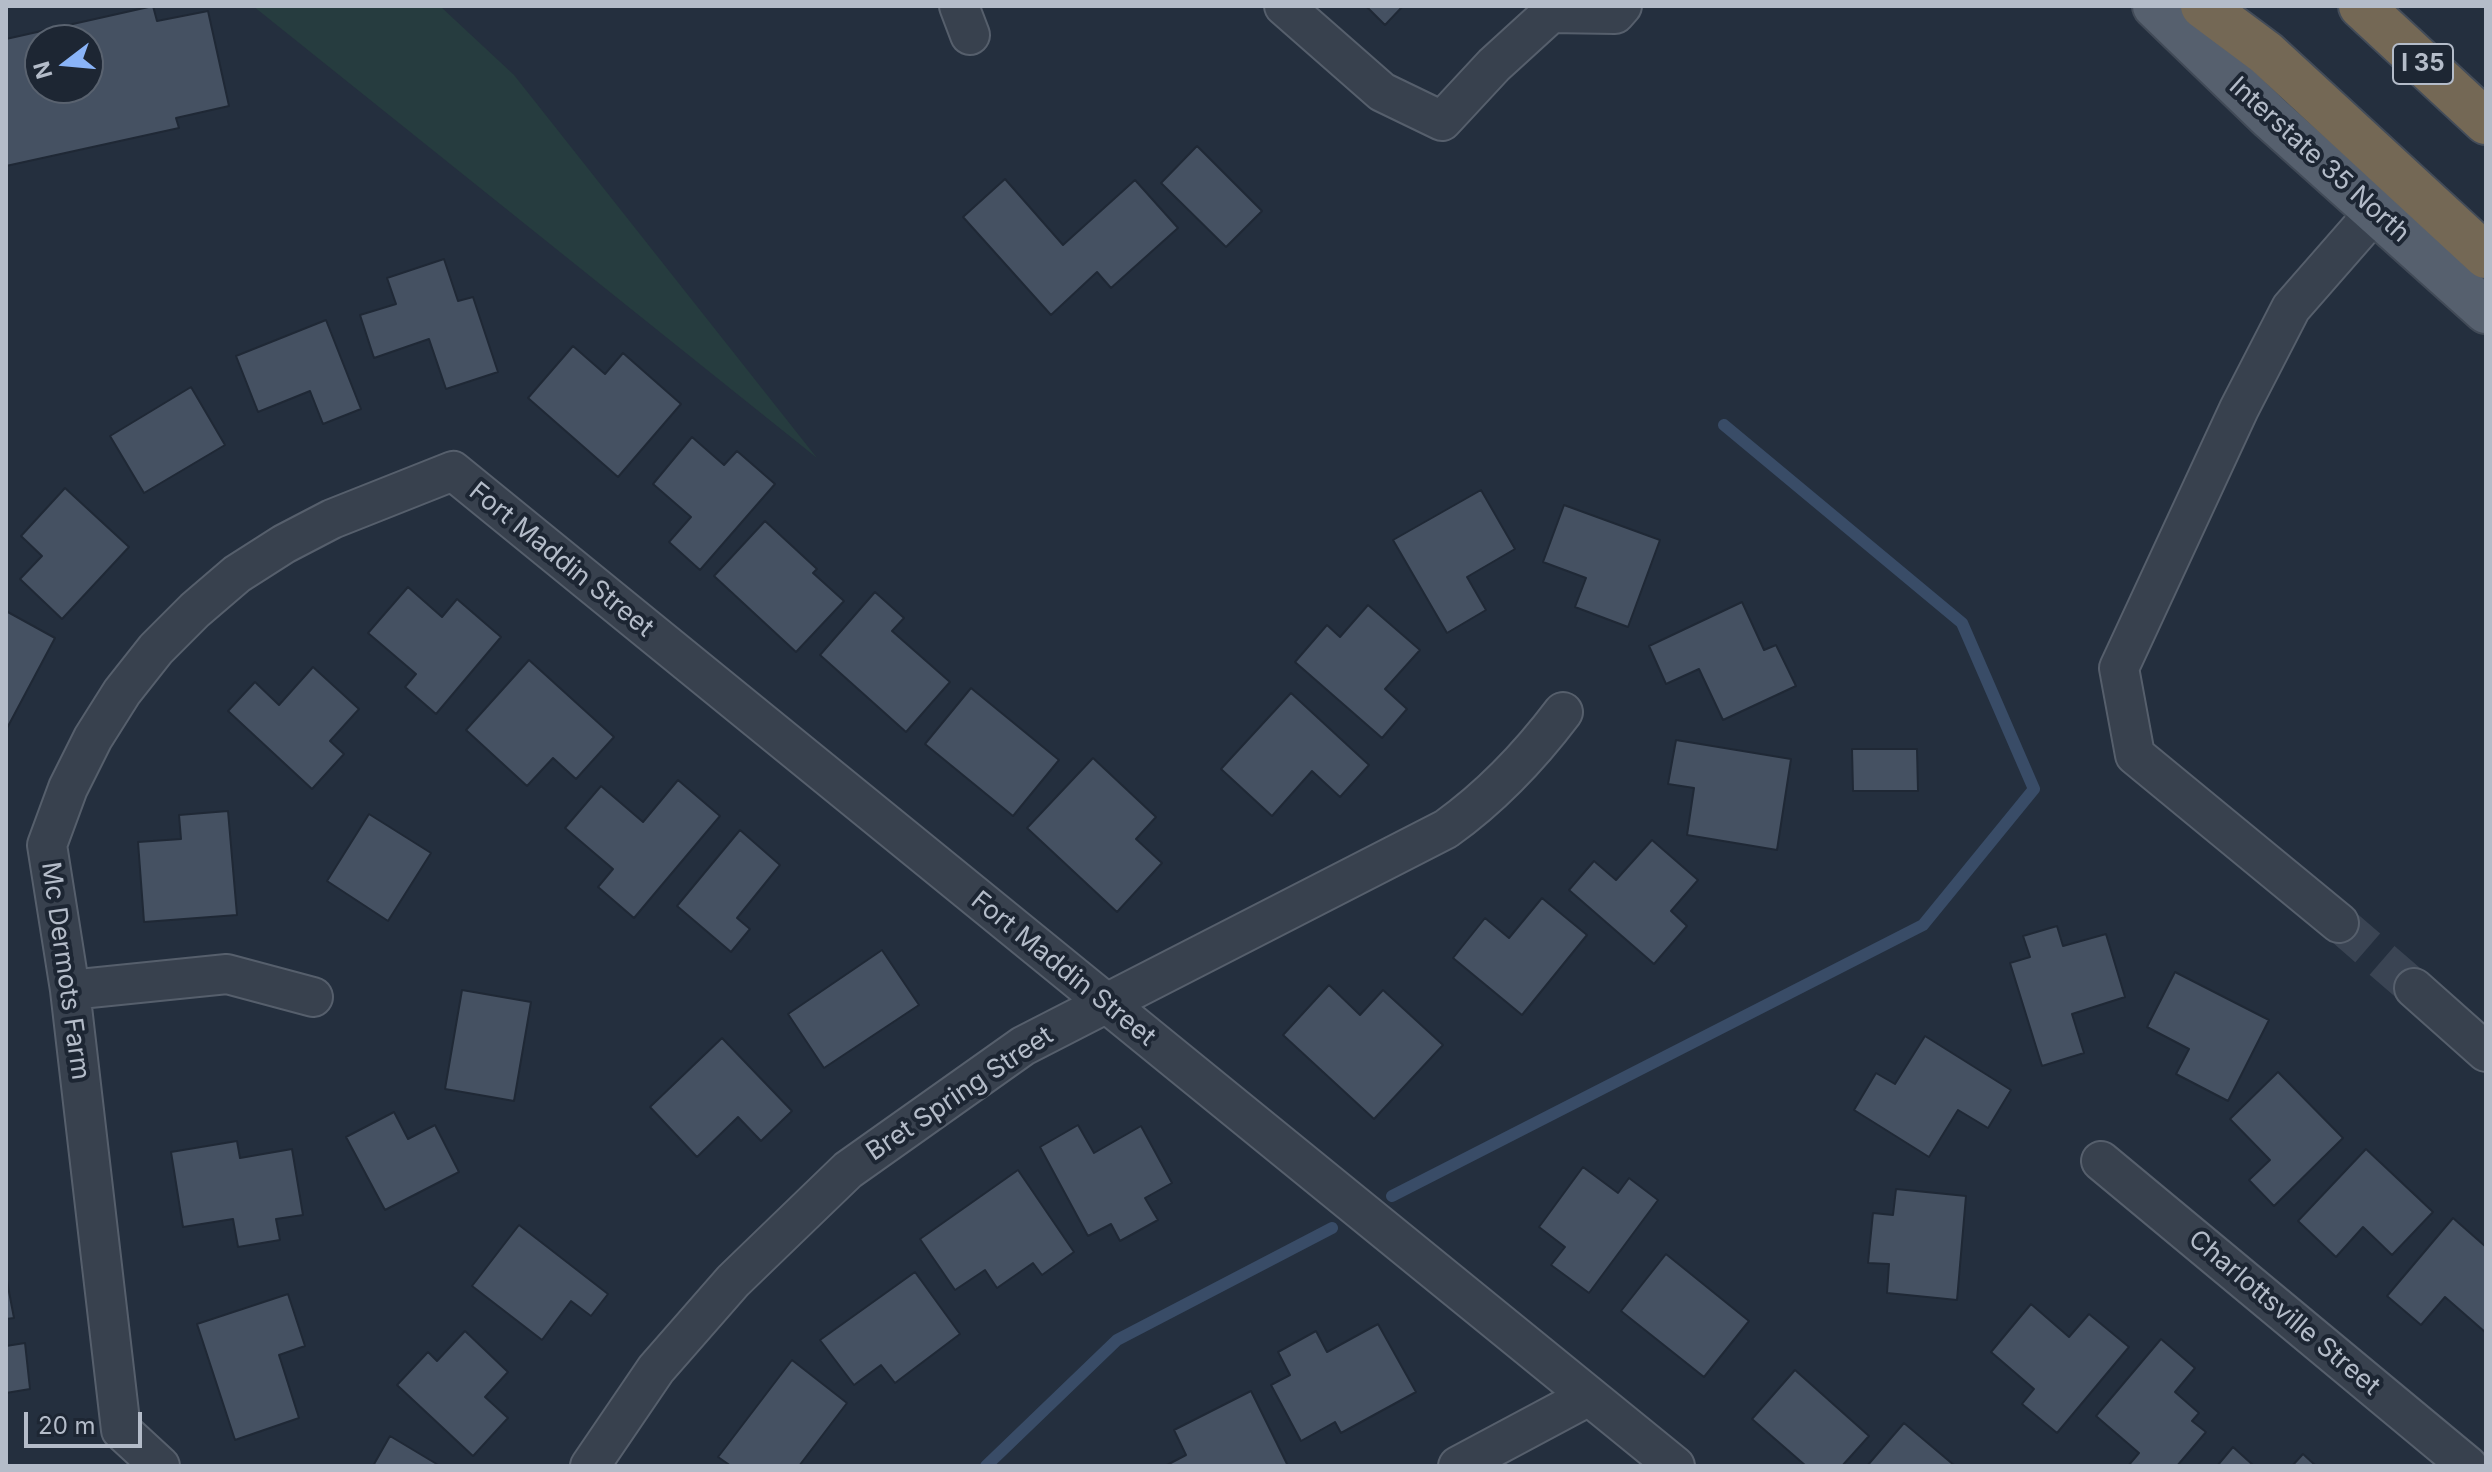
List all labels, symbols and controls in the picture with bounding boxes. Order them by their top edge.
north arrow [24,24,104,104]
road number: I 35 [2393,44,2453,84]
text: N [28,58,58,82]
street label: Interstate 35 North [2222,71,2416,249]
street label: Fort Maddin Street [463,476,659,644]
street label: Mc Dermots Farm [34,860,96,1082]
street label: Fort Maddin Street [965,885,1161,1053]
street label: Bret Spring Street [861,1020,1059,1168]
street label: Charlottsville Street [2182,1224,2386,1402]
scale bar [28,1396,146,1446]
text: 20 m [38,1411,96,1440]

